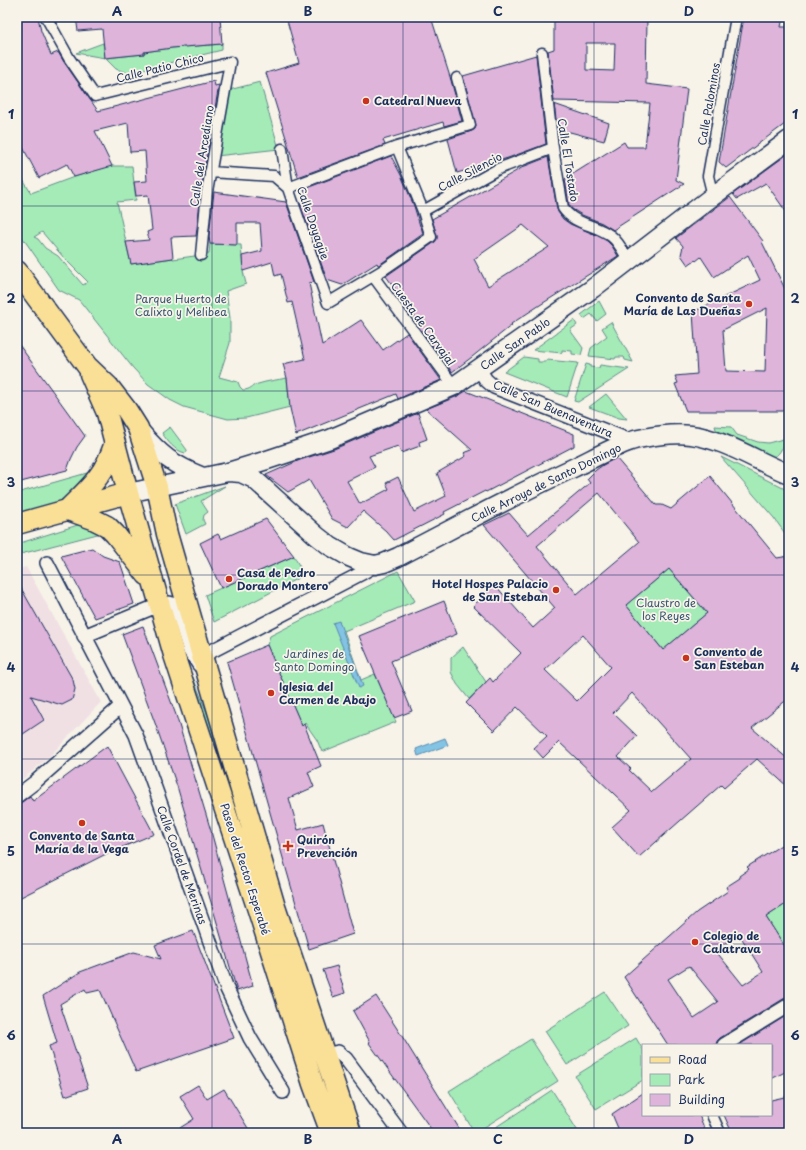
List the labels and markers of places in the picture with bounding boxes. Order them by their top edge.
place label: Catedral Nueva [374,92,462,109]
marker: Catedral Nueva [361,96,371,106]
place label: Convento de Santa María de Las Dueñas [624,289,742,319]
marker: Convento de Santa María de Las Dueñas [744,299,754,309]
place label: Casa de Pedro Dorado Montero [237,564,329,594]
marker: Casa de Pedro Dorado Montero [224,574,234,584]
place label: Hotel Hospes Palacio de San Esteban [432,575,549,605]
marker: Hotel Hospes Palacio de San Esteban [551,585,561,595]
place label: Convento de San Esteban [694,643,764,673]
marker: Convento de San Esteban [681,653,691,663]
place label: Iglesia del Carmen de Abajo [279,678,377,708]
marker: Iglesia del Carmen de Abajo [266,688,276,698]
marker: Convento de Santa María de la Vega [77,818,87,828]
place label: Convento de Santa María de la Vega [29,827,135,857]
place label: Quirón Prevención [297,831,358,861]
marker: Quirón Prevención [282,840,294,852]
place label: Colegio de Calatrava [703,927,761,957]
marker: Colegio de Calatrava [690,937,700,947]

